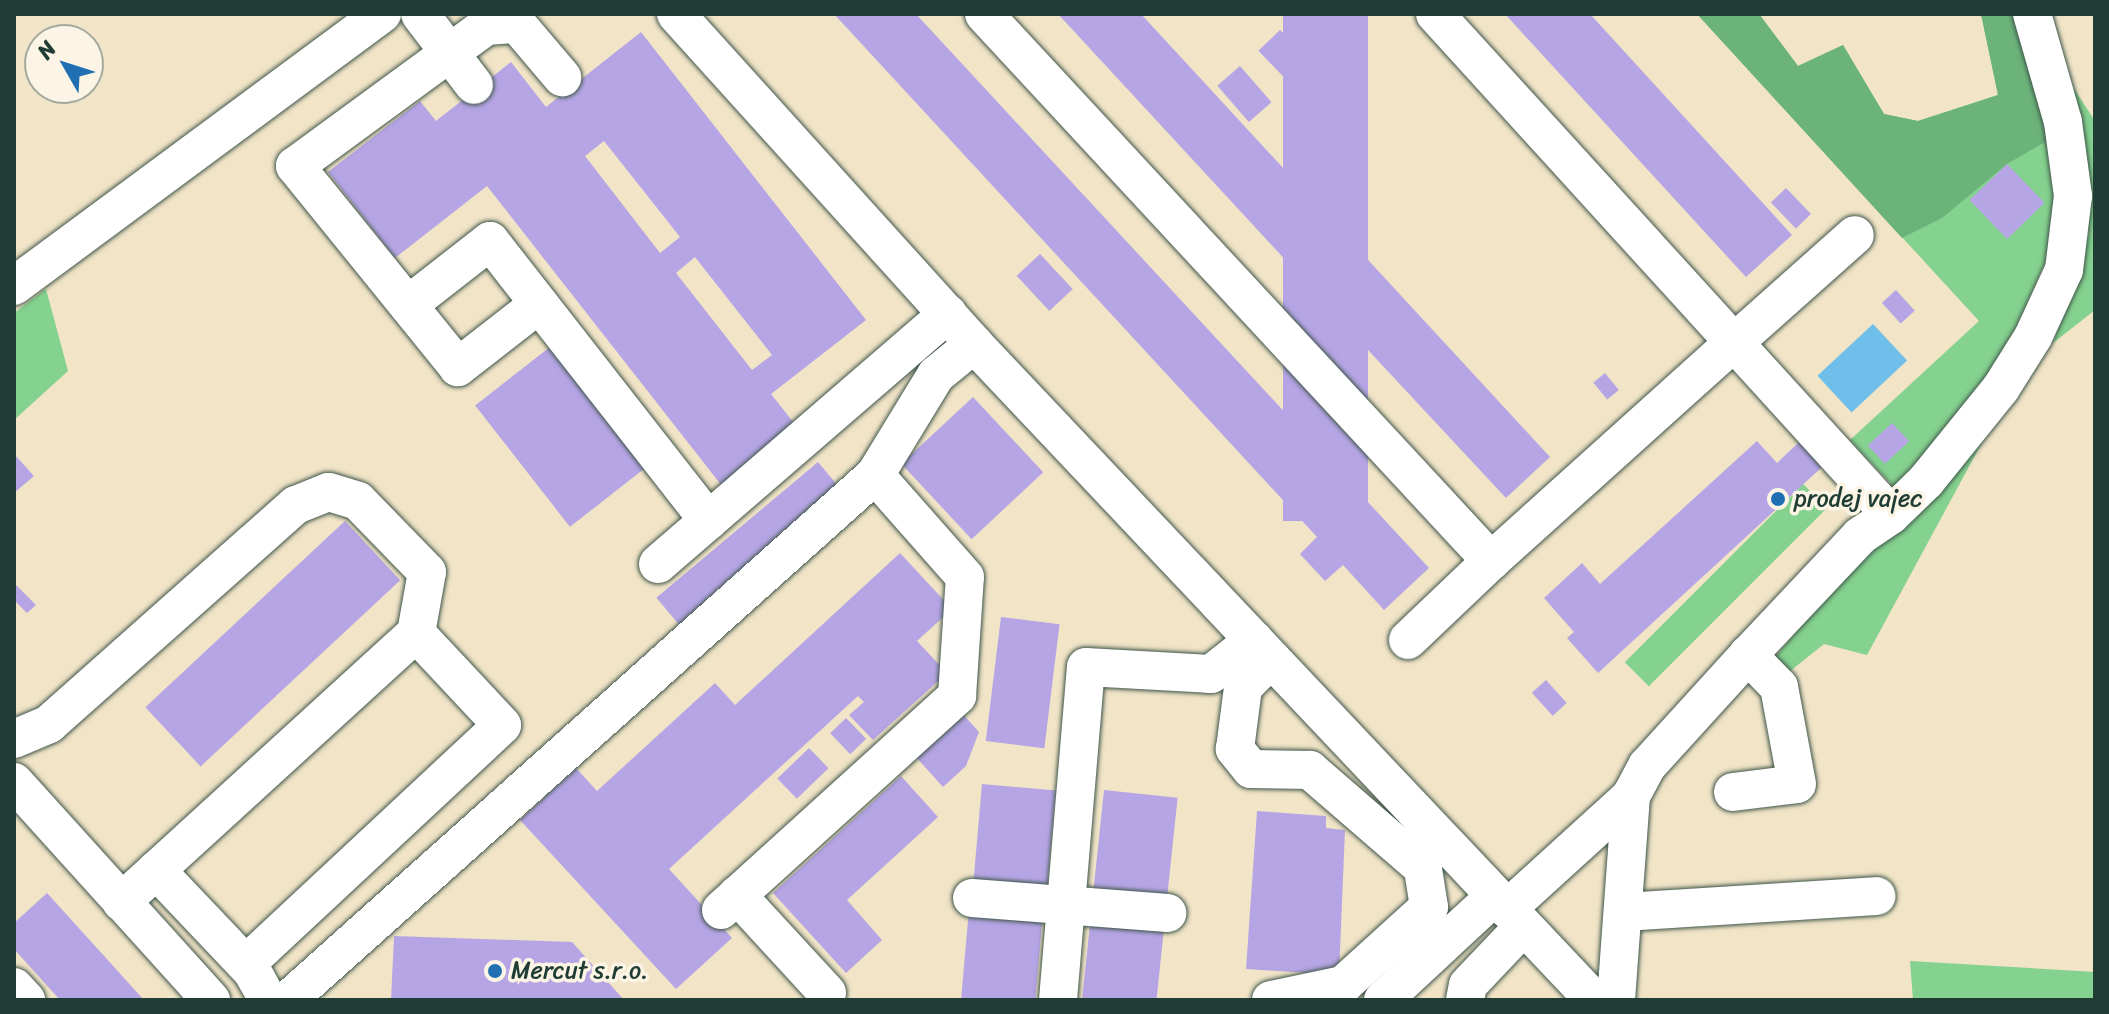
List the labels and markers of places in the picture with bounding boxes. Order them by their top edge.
place label: prodej vajec [1794,485,1923,513]
marker: prodej vajec [1769,490,1787,508]
place label: Mercut s.r.o. [511,957,648,985]
marker: Mercut s.r.o. [486,962,504,980]

